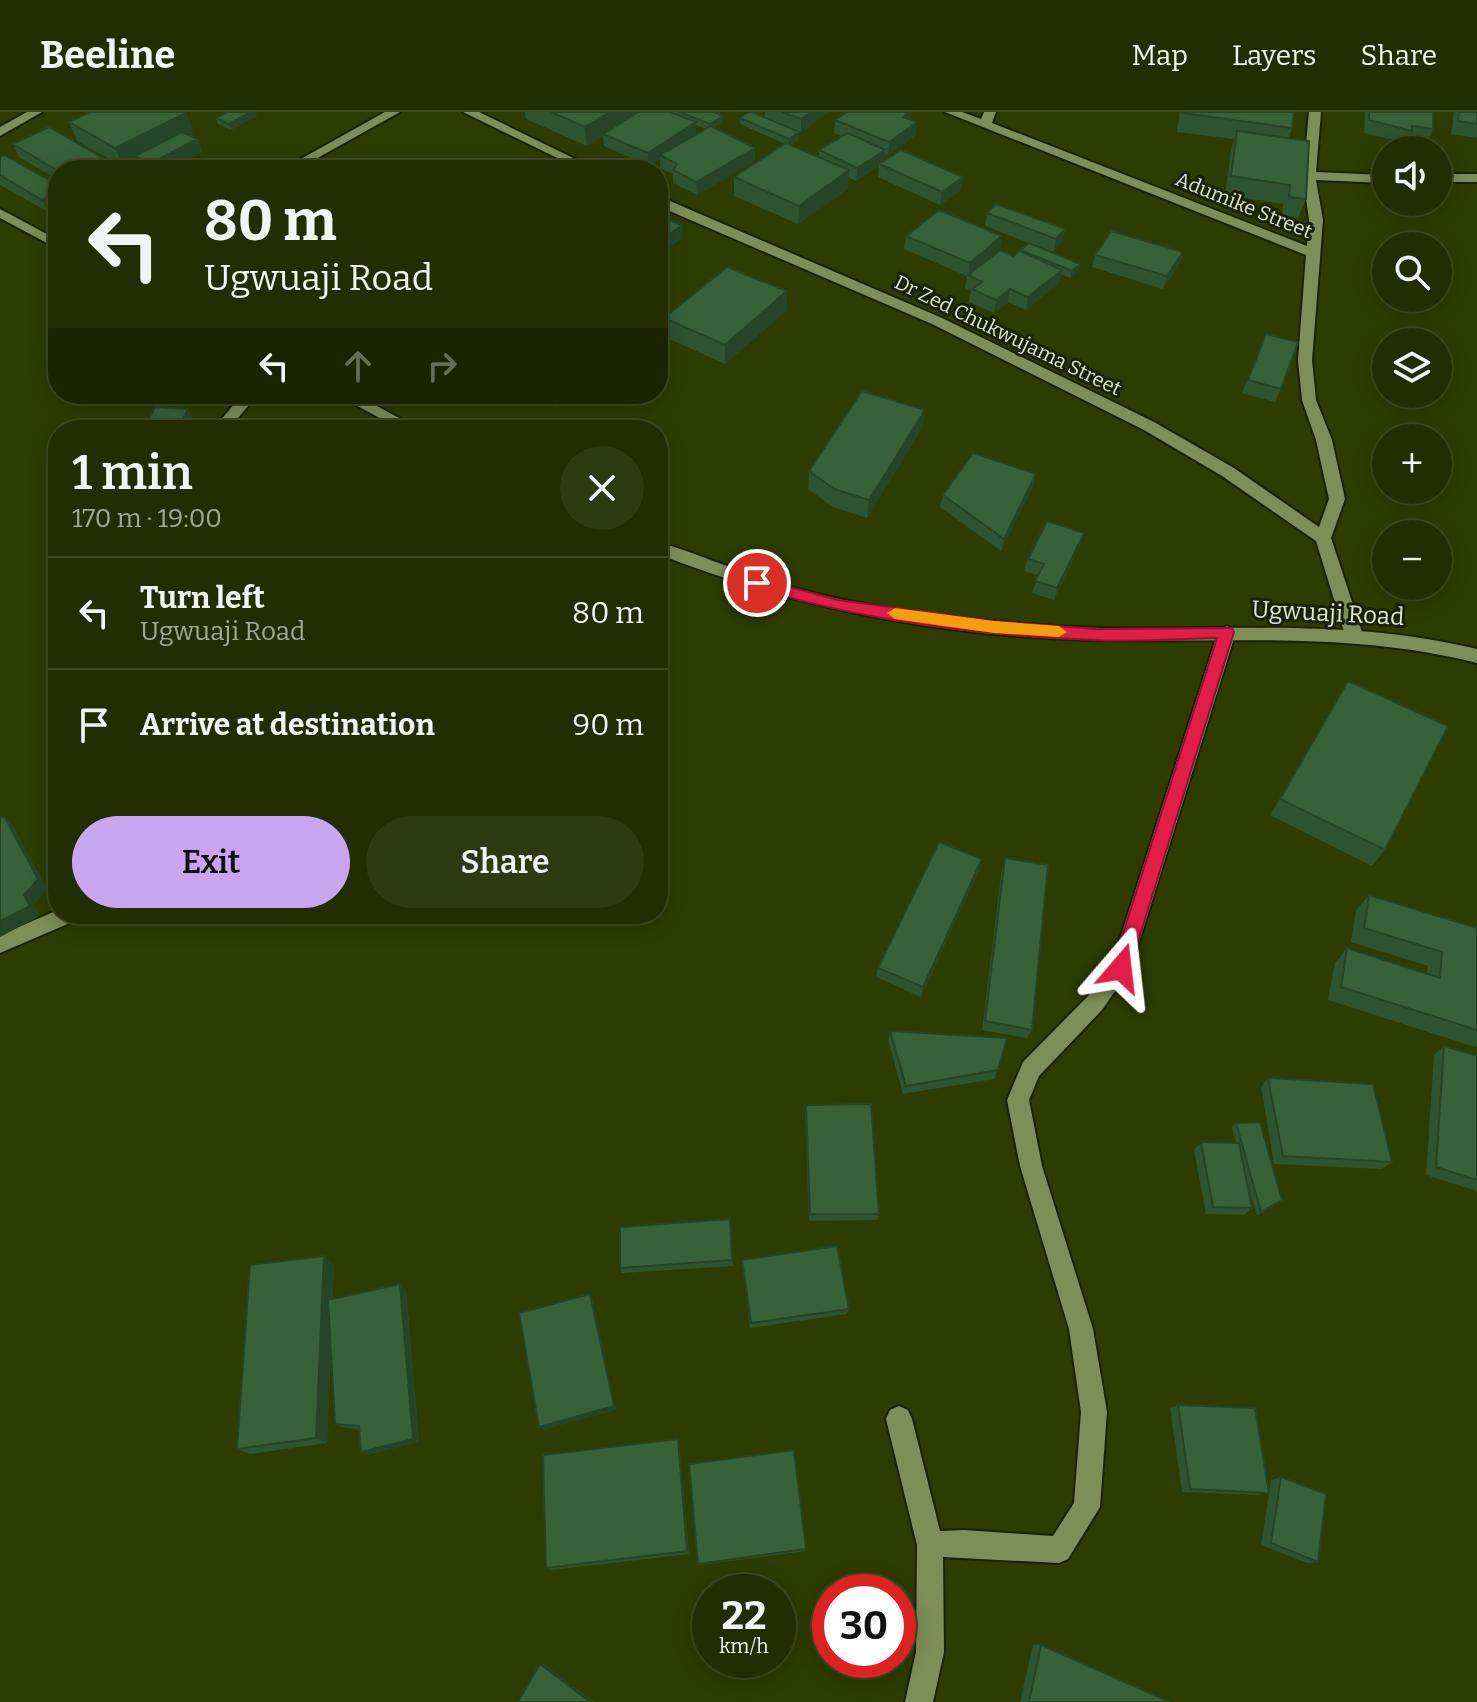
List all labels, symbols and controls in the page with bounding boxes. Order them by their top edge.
text: Beeline [40,32,175,78]
text: Map [1131,39,1188,72]
text: Layers [1232,39,1316,72]
text: Share [1360,39,1437,72]
map controls [1372,136,1452,600]
button: sound [1372,136,1452,216]
street label: Adumike Street [1172,167,1316,243]
text: 80 m [204,188,337,255]
icon: left [72,192,176,296]
button: search [1372,232,1452,312]
text: Ugwuaji Road [204,256,433,300]
street label: Dr Zed Chukwujama Street [890,270,1125,401]
button: layers [1372,328,1452,408]
icon: left [252,344,296,388]
icon: ahead [336,344,380,388]
icon: right [420,344,464,388]
button: + [1372,424,1452,504]
text: 1 min [72,444,193,502]
button: close [560,446,644,530]
text: 170 m · 19:00 [72,503,222,534]
button: − [1372,520,1452,600]
pin [723,549,791,617]
icon: arrive [735,561,779,605]
text: Turn left [140,580,265,616]
icon: left [72,591,116,635]
text: 80 m [572,595,644,631]
street label: Ugwuaji Road [1251,595,1405,631]
text: Ugwuaji Road [140,616,306,647]
icon: arrive [72,703,116,747]
text: Arrive at destination [140,707,435,743]
text: 90 m [573,707,644,743]
button: Exit [72,816,350,908]
button: Share [366,816,644,908]
position arrow [1079,926,1163,1010]
speed limit sign: 30 [812,1574,916,1678]
text: 22 [721,1592,767,1640]
text: km/h [719,1634,769,1658]

